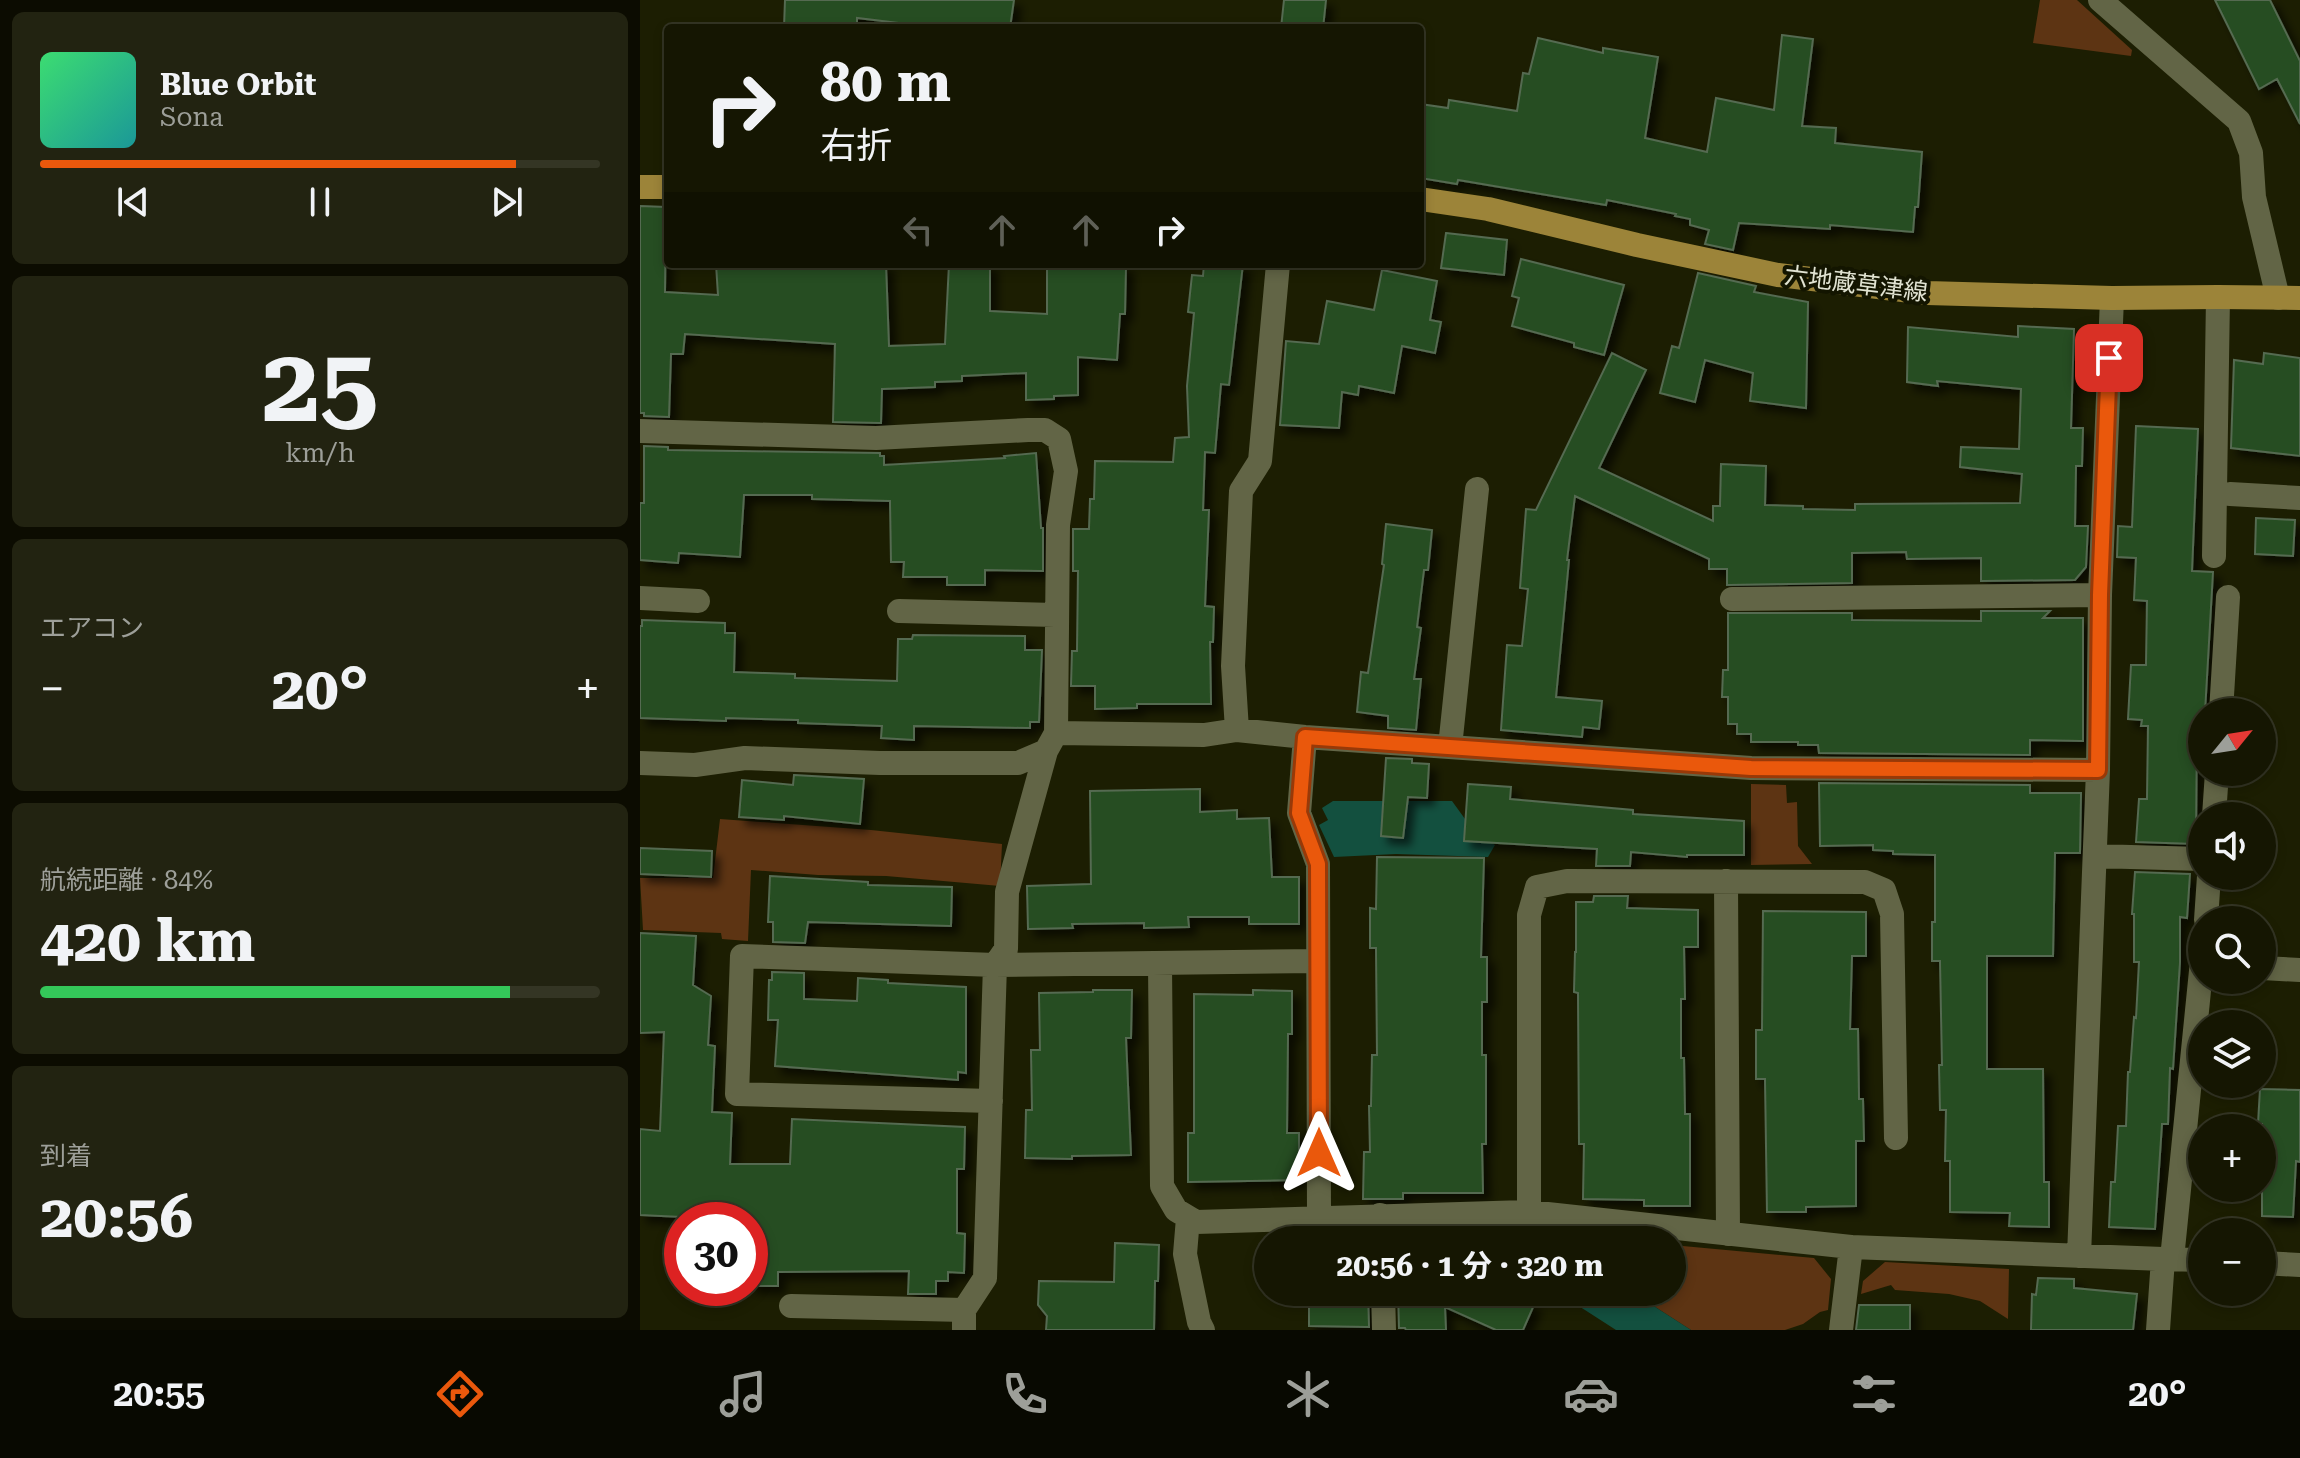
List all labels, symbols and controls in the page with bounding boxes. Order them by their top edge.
text: 80 m [820,49,951,115]
icon: right [688,56,792,160]
text: Blue Orbit [160,67,316,102]
text: Sona [160,102,223,132]
text: 右折 [820,125,892,167]
icon: previous [111,180,155,224]
icon: pause [298,180,342,224]
icon: next [485,180,529,224]
icon: left [896,208,940,252]
icon: ahead [980,208,1024,252]
icon: ahead [1064,208,1108,252]
icon: right [1148,208,1192,252]
street label: 六地蔵草津線 [1783,261,1929,307]
pin [2075,324,2143,392]
text: 25 [262,325,378,446]
icon: arrive [2087,336,2131,380]
text: km/h [285,438,355,468]
text: エアコン [40,613,144,643]
text: 20° [271,653,369,724]
text: − [40,663,65,715]
text: + [575,663,600,715]
north arrow [2188,698,2276,786]
map controls [2188,698,2276,1306]
button: sound [2188,802,2276,890]
text: 航続距離 · 84% [40,865,213,895]
text: 420 km [40,905,255,976]
button: search [2188,906,2276,994]
button: layers [2188,1010,2276,1098]
position arrow [1277,1111,1361,1195]
button: + [2188,1114,2276,1202]
text: 到着 [40,1141,92,1171]
text: 20:56 [40,1181,193,1252]
speed limit sign: 30 [664,1202,768,1306]
button: − [2188,1218,2276,1306]
text: 20:56 · 1 分 · 320 m [1337,1248,1603,1283]
icon: directions [432,1366,488,1422]
icon: music [715,1366,771,1422]
icon: phone [997,1366,1053,1422]
icon: climate [1280,1366,1336,1422]
icon: car [1563,1366,1619,1422]
icon: filters [1846,1366,1902,1422]
text: 20:55 [113,1373,205,1415]
text: 20° [2128,1373,2187,1415]

